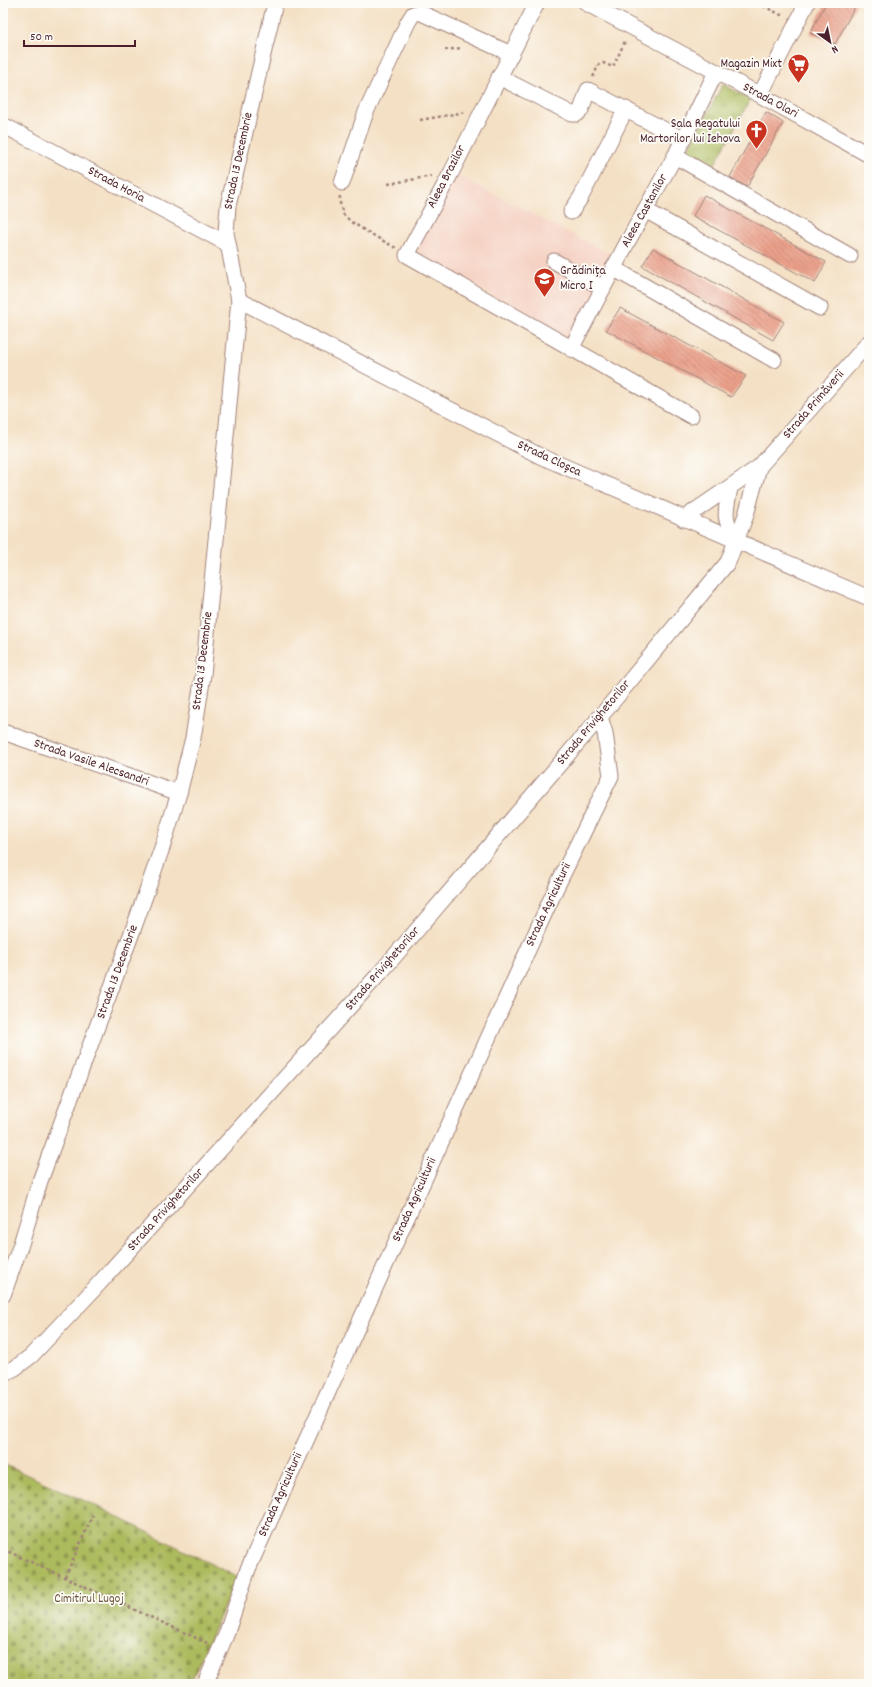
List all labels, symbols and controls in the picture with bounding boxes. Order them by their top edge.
scale bar [24,22,135,48]
north arrow [810,22,850,62]
text: 50 m [30,29,53,46]
text: N [827,41,841,57]
supermarket icon: Magazin Mixt [785,51,811,84]
place label: Magazin Mixt [721,55,782,74]
street label: Strada Olari [739,78,802,124]
street label: Strada 13 Decembrie [219,110,259,211]
place label: Sala Regatului Martorilor lui Iehova [640,115,741,149]
church icon: Sala Regatului Martorilor lui Iehova [743,118,769,151]
street label: Aleea Brazilor [423,142,471,212]
street label: Strada Horia [84,162,149,208]
street label: Aleea Castanilor [617,171,673,251]
place label: Grădinița Micro I [560,262,607,296]
school or university icon: Grădinița Micro I [531,265,557,298]
street label: Strada Primăverii [779,366,850,444]
street label: Strada Cloșca [514,436,585,483]
street label: Strada 13 Decembrie [188,610,218,711]
street label: Strada Privighetorilor [553,676,636,770]
street label: Strada Vasile Alecsandri [31,734,152,792]
street label: Strada Agriculturii [521,859,577,950]
street label: Strada 13 Decembrie [92,922,144,1022]
street label: Strada Privighetorilor [341,922,425,1015]
street label: Strada Agriculturii [388,1154,442,1245]
street label: Strada Privighetorilor [123,1164,209,1256]
street label: Strada Agriculturii [254,1449,308,1540]
park label: Cimitirul Lugoj [54,1590,124,1609]

